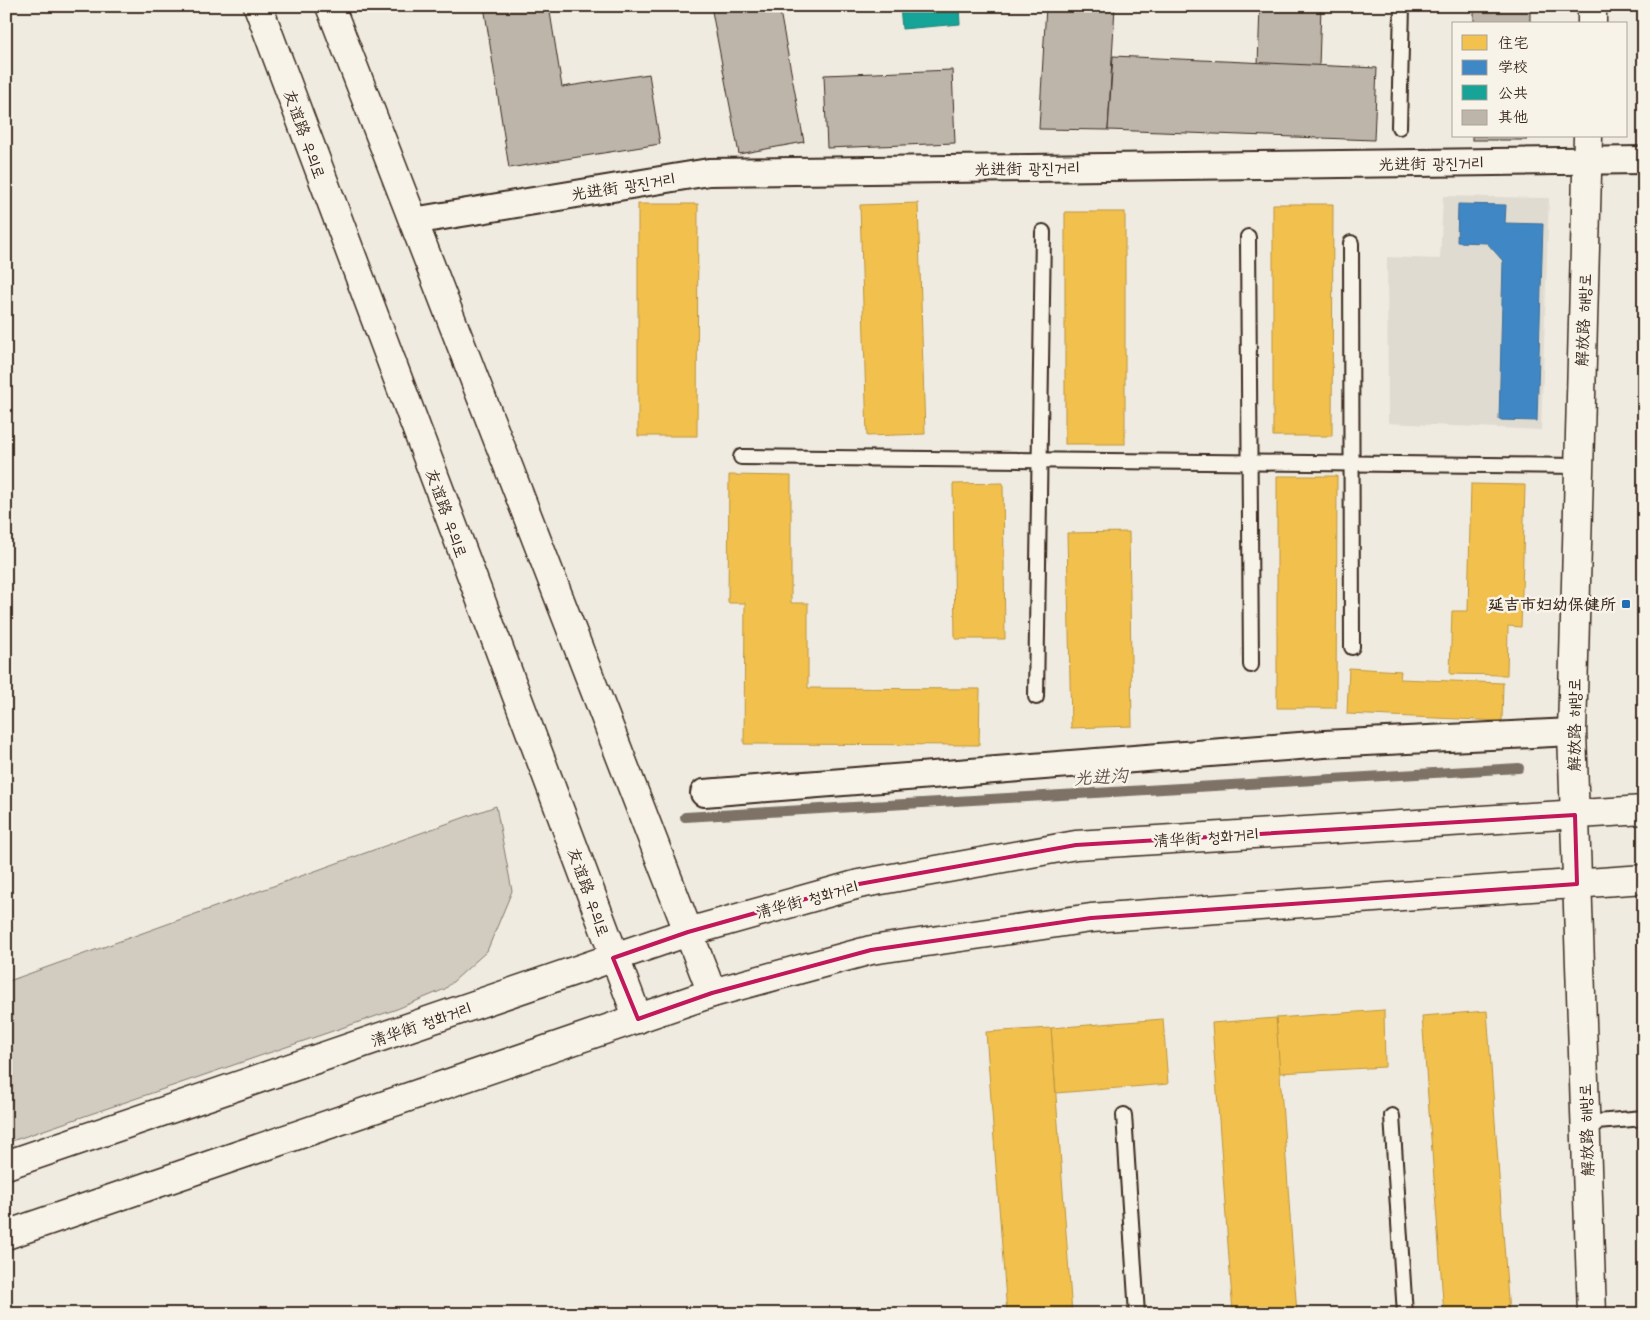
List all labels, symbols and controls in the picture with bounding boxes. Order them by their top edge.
legend [1452,22,1628,138]
text: 住宅 [1498,32,1528,56]
text: 学校 [1498,56,1528,80]
text: 公共 [1498,82,1528,106]
street label: 友谊路 우의로 [276,87,331,183]
text: 其他 [1498,106,1528,130]
street label: 光进街 광진거리 [1378,151,1484,178]
street label: 光进街 광진거리 [974,156,1080,183]
street label: 光进街 광진거리 [569,167,677,208]
street label: 解放路 해방로 [1570,273,1599,367]
street label: 友谊路 우의로 [418,466,473,562]
place label: 延吉市妇幼保健所 [1488,593,1616,618]
marker: 延吉市妇幼保健所 [1620,598,1632,610]
street label: 解放路 해방로 [1563,678,1588,772]
water label: 光进沟 [1073,763,1131,794]
street label: 清华街 청화거리 [1152,822,1260,855]
street label: 友谊路 우의로 [560,845,615,941]
street label: 清华街 청화거리 [753,875,862,926]
street label: 清华街 청화거리 [367,996,476,1054]
street label: 解放路 해방로 [1573,1083,1602,1177]

